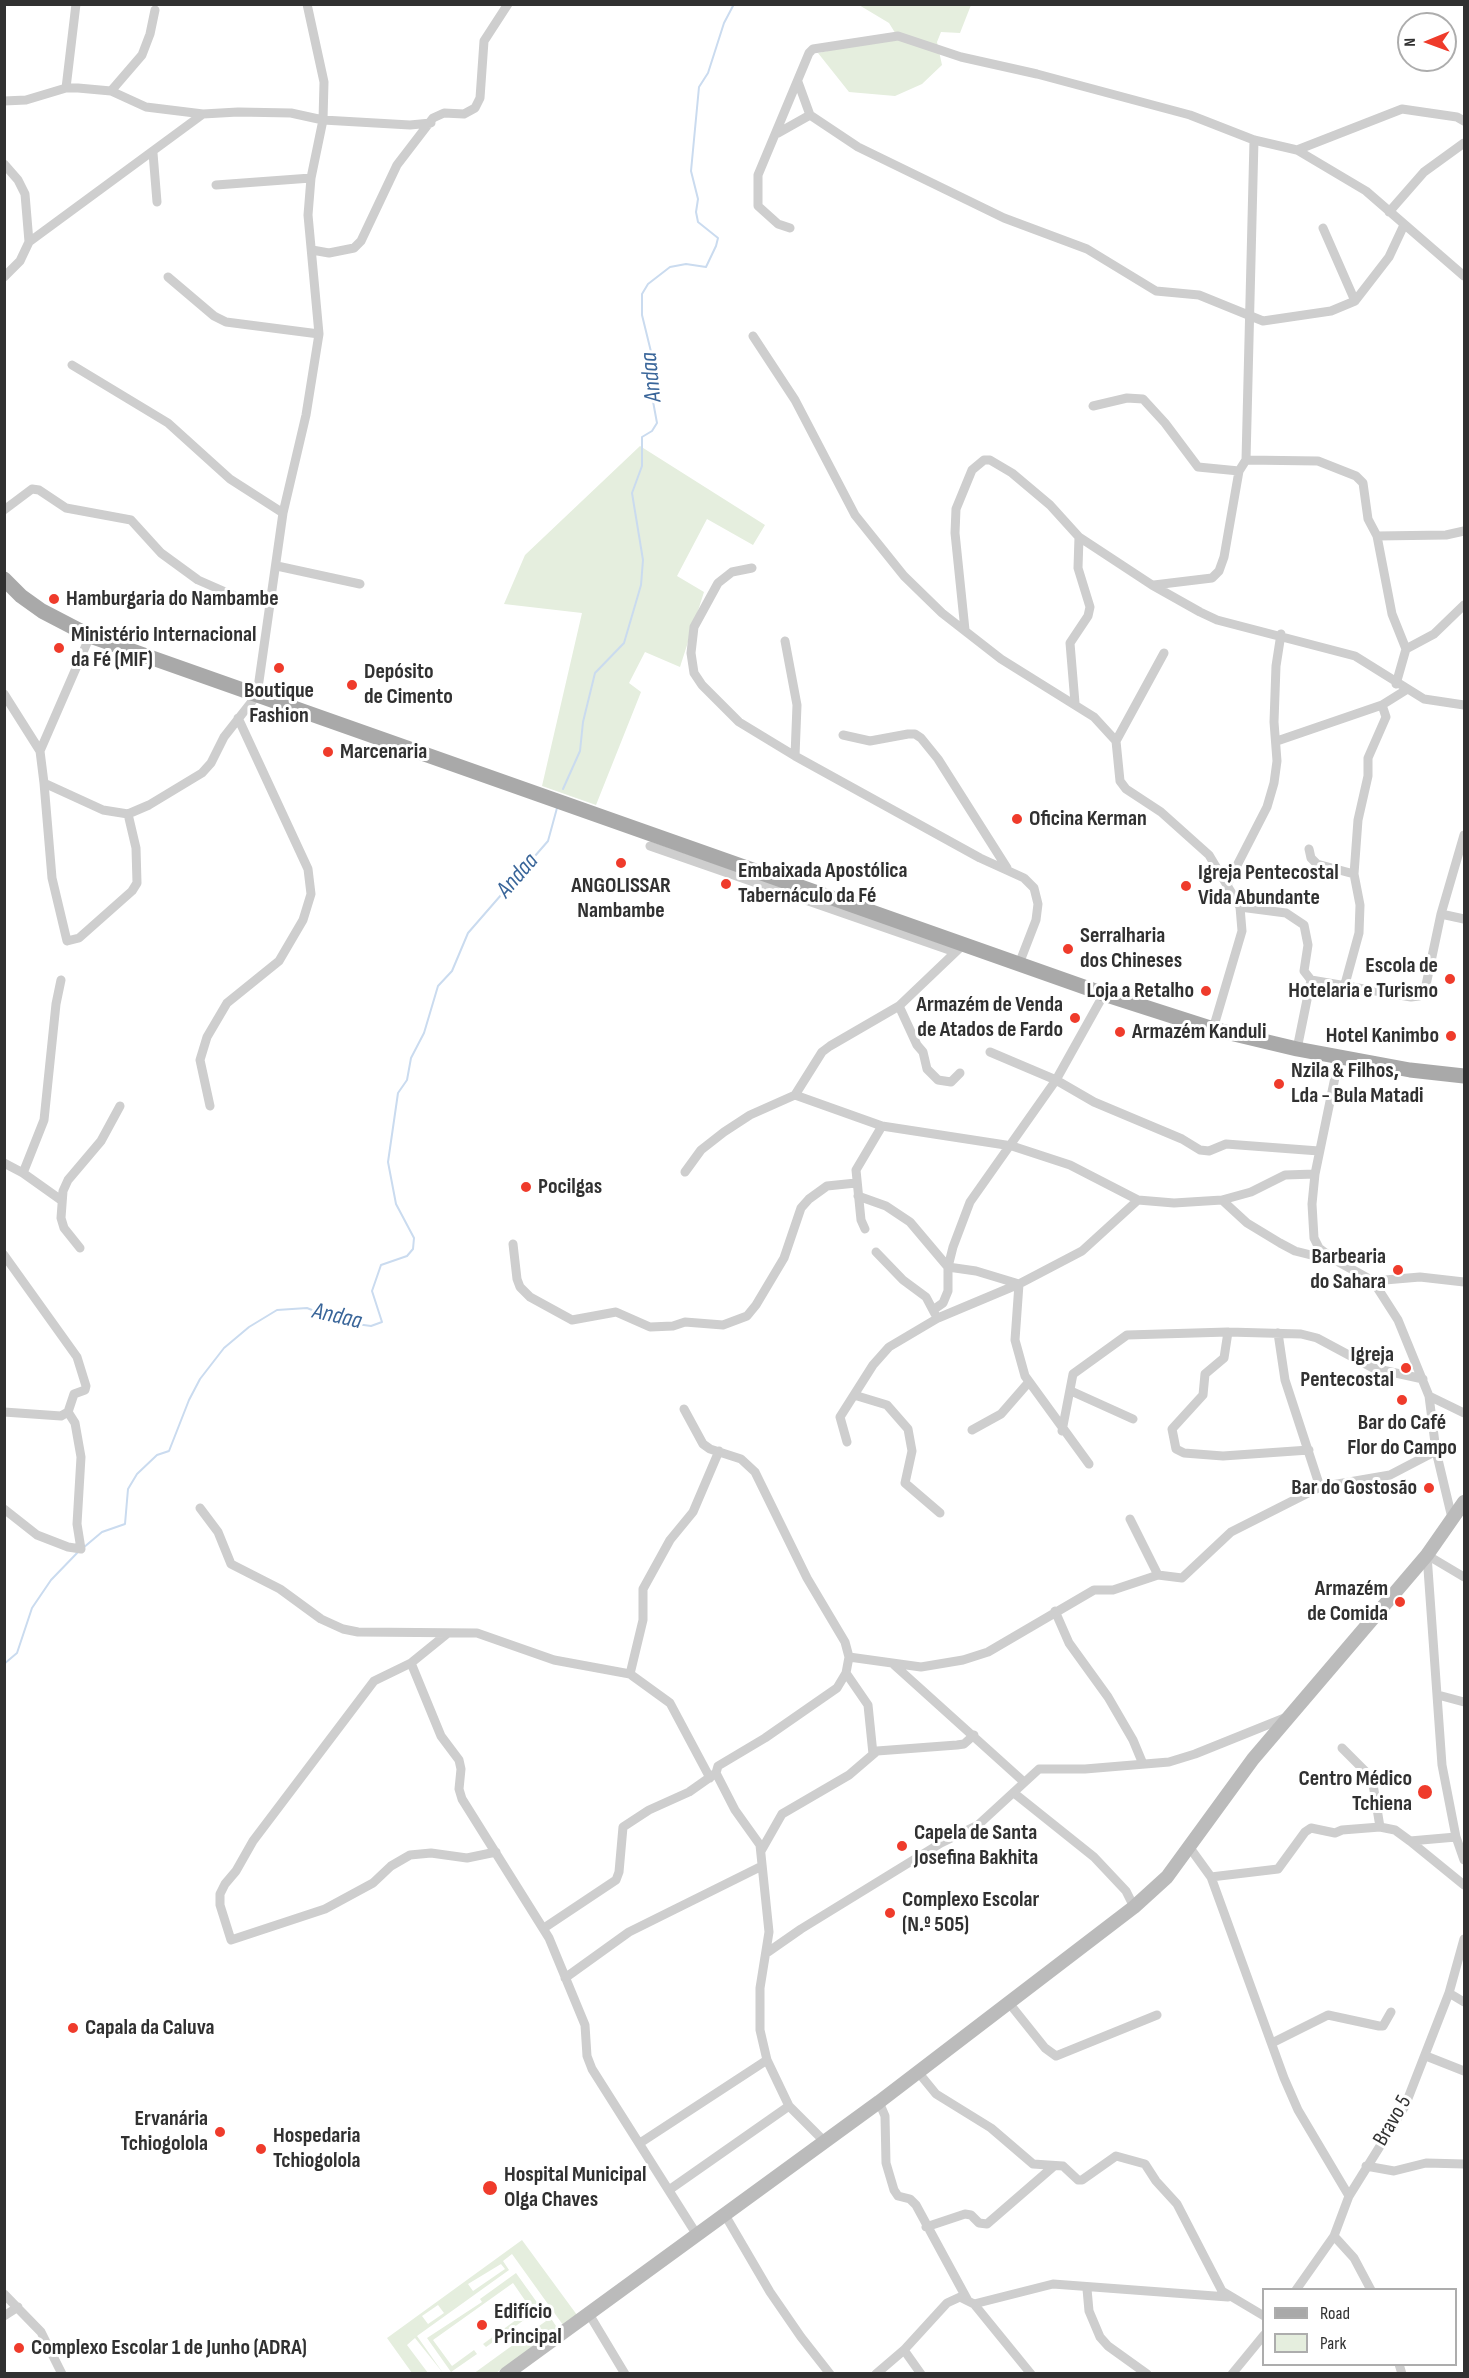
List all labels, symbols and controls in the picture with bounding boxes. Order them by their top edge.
north arrow [1397,12,1457,72]
text: N [1401,38,1420,47]
water label: Andaa [635,351,669,403]
place label: Hamburgaria do Nambambe [66,586,279,612]
marker: Hamburgaria do Nambambe [47,592,61,606]
place label: Ministério Internacional da Fé (MIF) [71,622,256,674]
marker: Ministério Internacional da Fé (MIF) [52,641,66,655]
place label: Depósito de Cimento [364,659,453,710]
marker: Boutique Fashion [272,661,286,675]
place label: Boutique Fashion [244,678,314,730]
marker: Depósito de Cimento [345,678,359,692]
place label: Marcenaria [340,739,427,765]
marker: Marcenaria [321,745,335,759]
place label: Oficina Kerman [1029,806,1147,832]
marker: Oficina Kerman [1010,812,1024,826]
water label: Andaa [491,848,545,904]
marker: ANGOLISSAR Nambambe [614,856,628,870]
place label: Embaixada Apostólica Tabernáculo da Fé [738,858,907,909]
place label: Igreja Pentecostal Vida Abundante [1198,860,1339,912]
place label: ANGOLISSAR Nambambe [571,873,671,924]
marker: Embaixada Apostólica Tabernáculo da Fé [719,877,733,891]
marker: Igreja Pentecostal Vida Abundante [1179,879,1193,893]
place label: Serralharia dos Chineses [1080,923,1182,974]
marker: Serralharia dos Chineses [1061,942,1075,956]
place label: Escola de Hotelaria e Turismo [1288,953,1438,1004]
marker: Escola de Hotelaria e Turismo [1443,972,1457,986]
place label: Loja a Retalho [1087,978,1194,1004]
marker: Loja a Retalho [1199,984,1213,998]
place label: Armazém de Venda de Atados de Fardo [916,992,1063,1044]
marker: Armazém de Venda de Atados de Fardo [1068,1011,1082,1025]
place label: Armazém Kanduli [1132,1019,1266,1045]
place label: Hotel Kanimbo [1326,1023,1439,1049]
marker: Armazém Kanduli [1113,1025,1127,1039]
marker: Hotel Kanimbo [1444,1029,1458,1043]
place label: Nzila & Filhos, Lda - Bula Matadi [1291,1058,1424,1110]
marker: Nzila & Filhos, Lda - Bula Matadi [1272,1077,1286,1091]
place label: Pocilgas [538,1174,602,1200]
marker: Pocilgas [519,1180,533,1194]
place label: Barbearia do Sahara [1310,1244,1386,1296]
marker: Barbearia do Sahara [1391,1263,1405,1277]
water label: Andaa [309,1297,365,1337]
place label: Igreja Pentecostal [1300,1342,1394,1394]
marker: Igreja Pentecostal [1399,1361,1413,1375]
marker: Bar do Café Flor do Campo [1395,1393,1409,1407]
place label: Bar do Café Flor do Campo [1347,1410,1457,1462]
place label: Bar do Gostosão [1291,1475,1417,1501]
marker: Bar do Gostosão [1422,1481,1436,1495]
place label: Armazém de Comida [1307,1576,1388,1628]
marker: Armazém de Comida [1393,1595,1407,1609]
place label: Centro Médico Tchiena [1299,1766,1412,1818]
marker: Centro Médico Tchiena [1416,1783,1434,1801]
place label: Capela de Santa Josefina Bakhita [914,1820,1038,1872]
marker: Capela de Santa Josefina Bakhita [895,1839,909,1853]
place label: Complexo Escolar (N.º 505) [902,1887,1039,1939]
marker: Complexo Escolar (N.º 505) [883,1906,897,1920]
place label: Capala da Caluva [85,2015,215,2041]
marker: Capala da Caluva [66,2021,80,2035]
street label: Bravo 5 [1368,2091,1418,2151]
place label: Ervanária Tchiogolola [120,2106,208,2158]
place label: Hospedaria Tchiogolola [273,2123,361,2174]
marker: Ervanária Tchiogolola [213,2125,227,2139]
marker: Hospedaria Tchiogolola [254,2142,268,2156]
place label: Hospital Municipal Olga Chaves [504,2162,646,2214]
marker: Hospital Municipal Olga Chaves [481,2179,499,2197]
legend [1262,2288,1457,2366]
place label: Edifício Principal [494,2299,562,2350]
text: Road [1320,2303,1350,2324]
marker: Edifício Principal [475,2318,489,2332]
text: Park [1320,2333,1346,2354]
place label: Complexo Escolar 1 de Junho (ADRA) [31,2335,307,2361]
marker: Complexo Escolar 1 de Junho (ADRA) [12,2341,26,2355]

